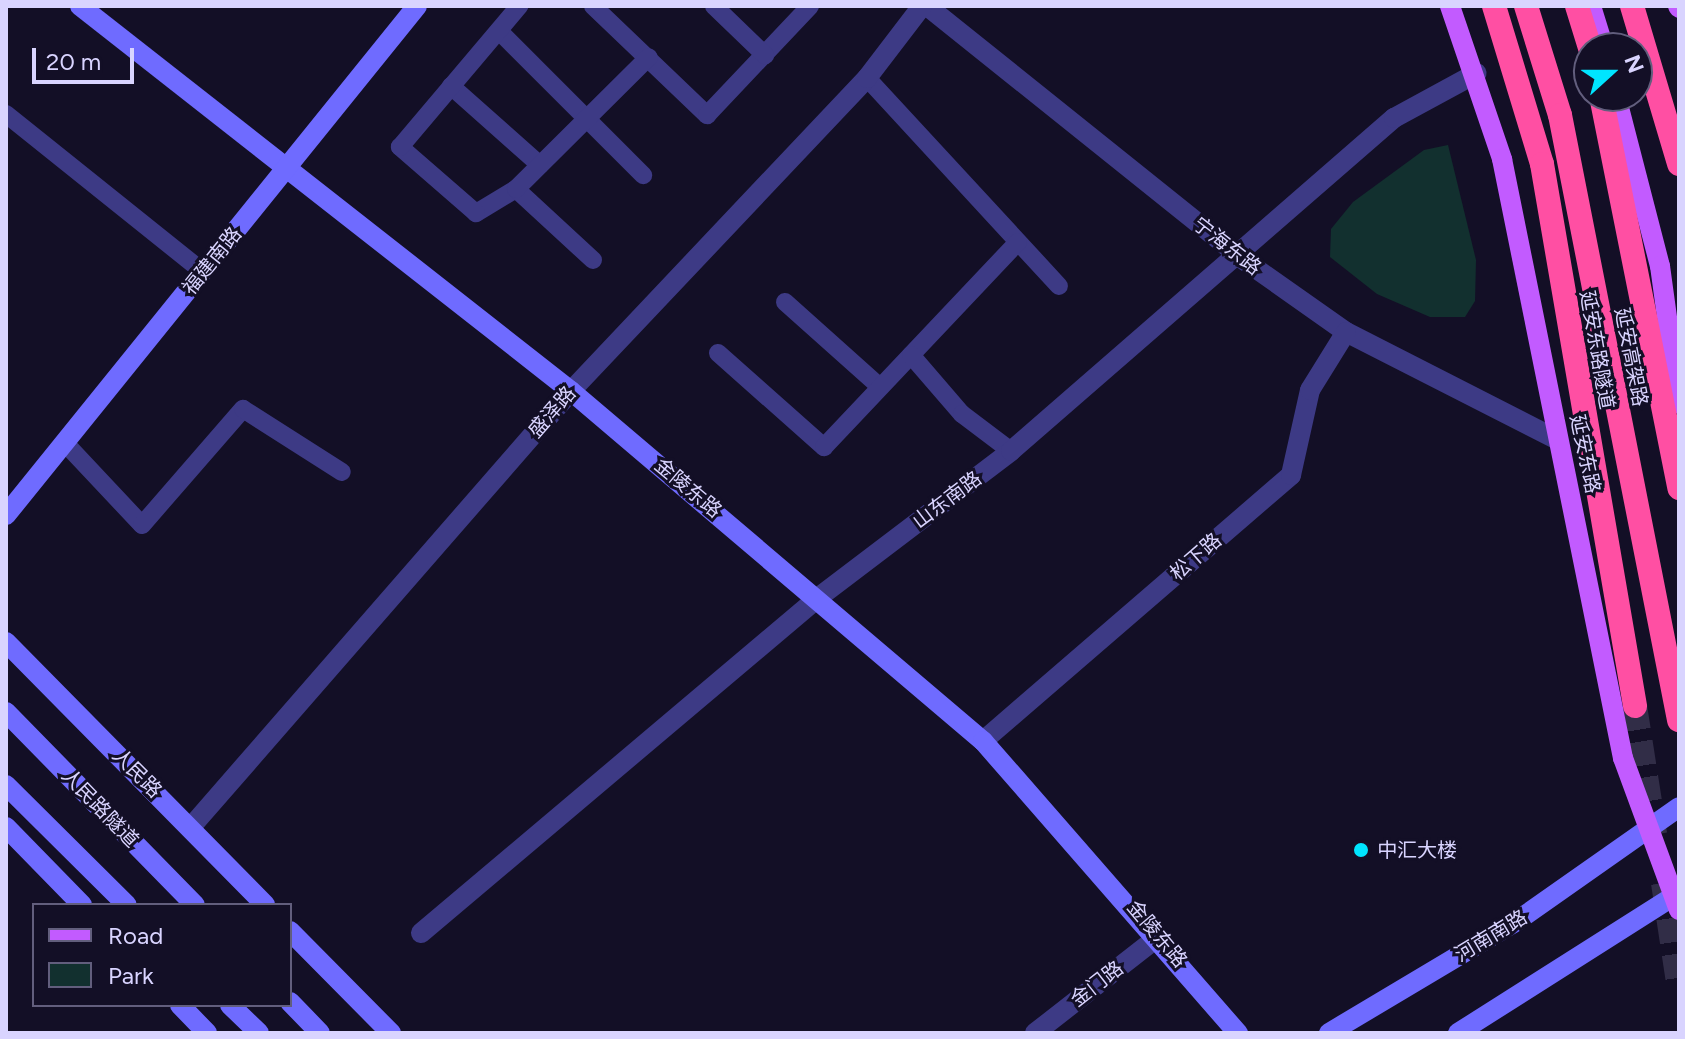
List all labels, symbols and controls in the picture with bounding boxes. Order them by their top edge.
scale bar [36,32,138,82]
north arrow [1573,32,1653,112]
text: 20 m [46,47,101,76]
text: N [1618,51,1650,77]
street label: 宁海东路 [1188,212,1266,280]
street label: 福建南路 [178,222,246,300]
street label: 延安东路隧道 [1575,289,1619,411]
street label: 延安高架路 [1610,306,1652,408]
street label: 盛泽路 [523,381,581,443]
street label: 延安东路 [1565,412,1605,496]
street label: 金陵东路 [650,453,726,523]
street label: 山东南路 [908,466,986,534]
street label: 松下路 [1165,528,1227,586]
street label: 人民路 [107,743,167,803]
street label: 人民路隧道 [57,764,143,852]
place label: 中汇大楼 [1377,838,1457,862]
marker: 中汇大楼 [1352,841,1370,859]
street label: 金陵东路 [1122,896,1192,972]
legend [32,903,292,1007]
street label: 河南南路 [1451,905,1531,967]
text: Road [108,921,163,950]
street label: 金门路 [1066,956,1128,1012]
text: Park [108,961,154,990]

